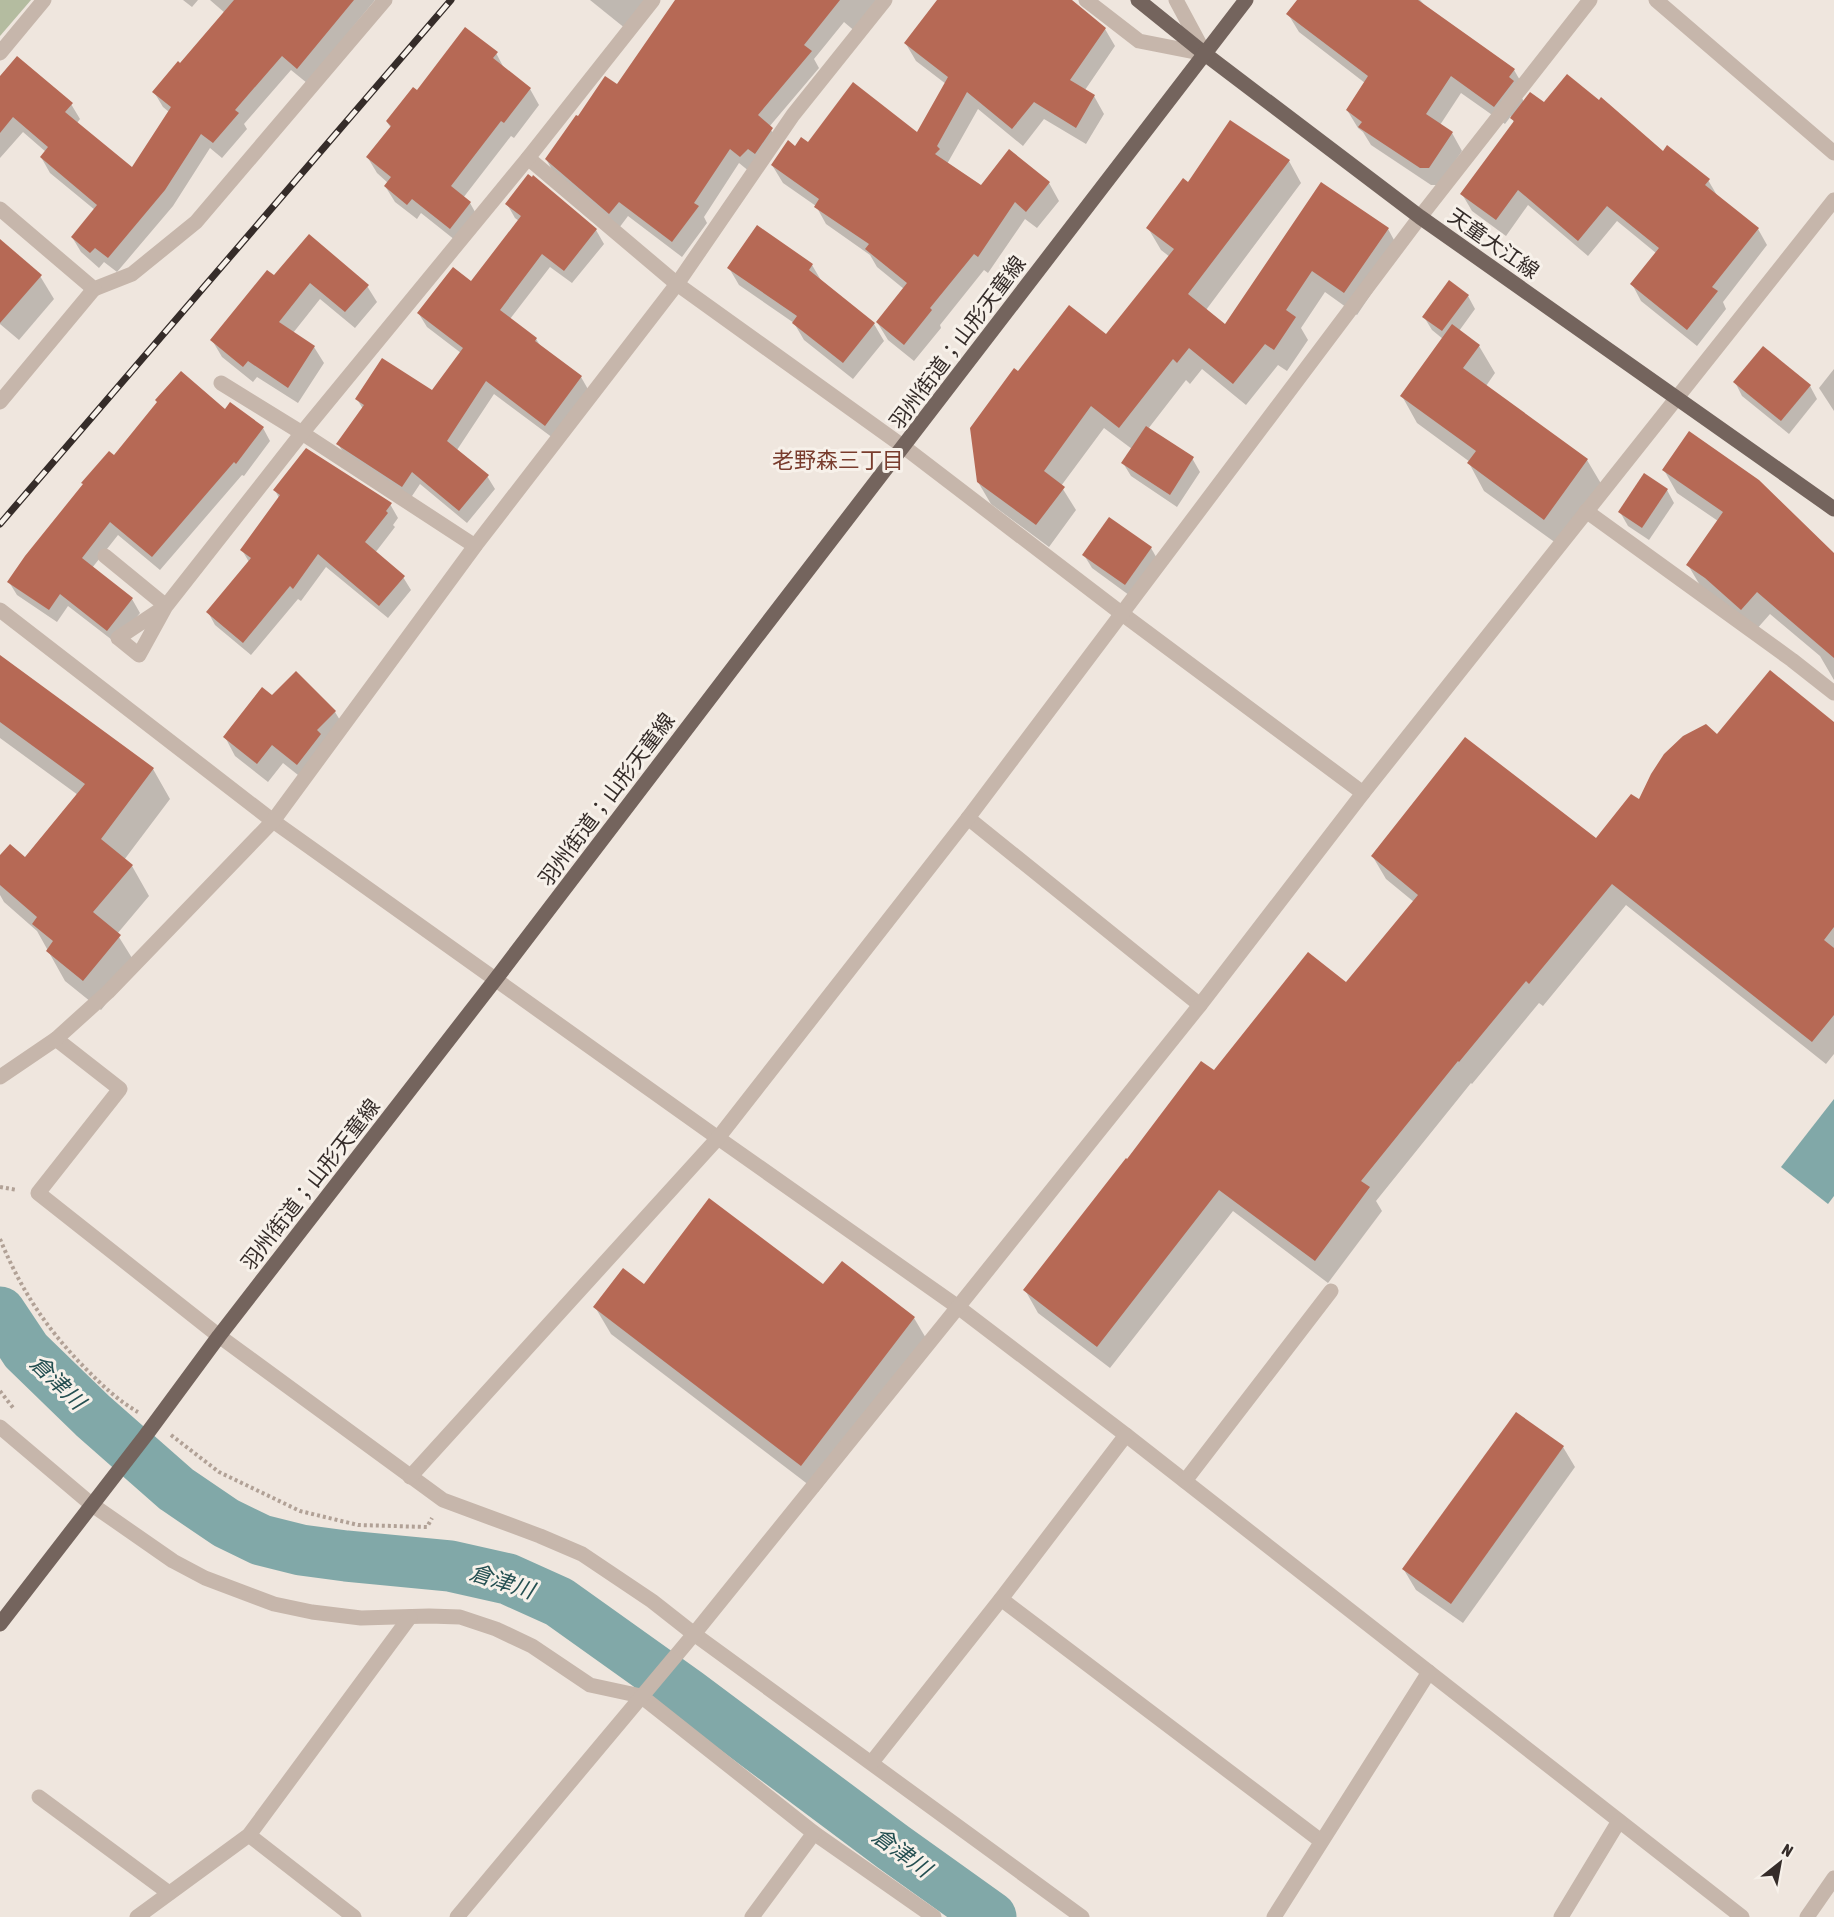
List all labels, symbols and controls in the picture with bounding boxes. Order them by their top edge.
street label: 天童大江線 [1444,203,1544,283]
street label: 羽州街道；山形天童線 [884,251,1030,433]
district label: 老野森三丁目 [772,447,904,473]
street label: 羽州街道；山形天童線 [533,708,679,890]
street label: 羽州街道；山形天童線 [236,1094,384,1274]
water label: 倉津川 [25,1350,92,1416]
water label: 倉津川 [467,1558,539,1604]
water label: 倉津川 [868,1822,938,1883]
north arrow [1750,1833,1810,1893]
text: N [1779,1840,1796,1860]

